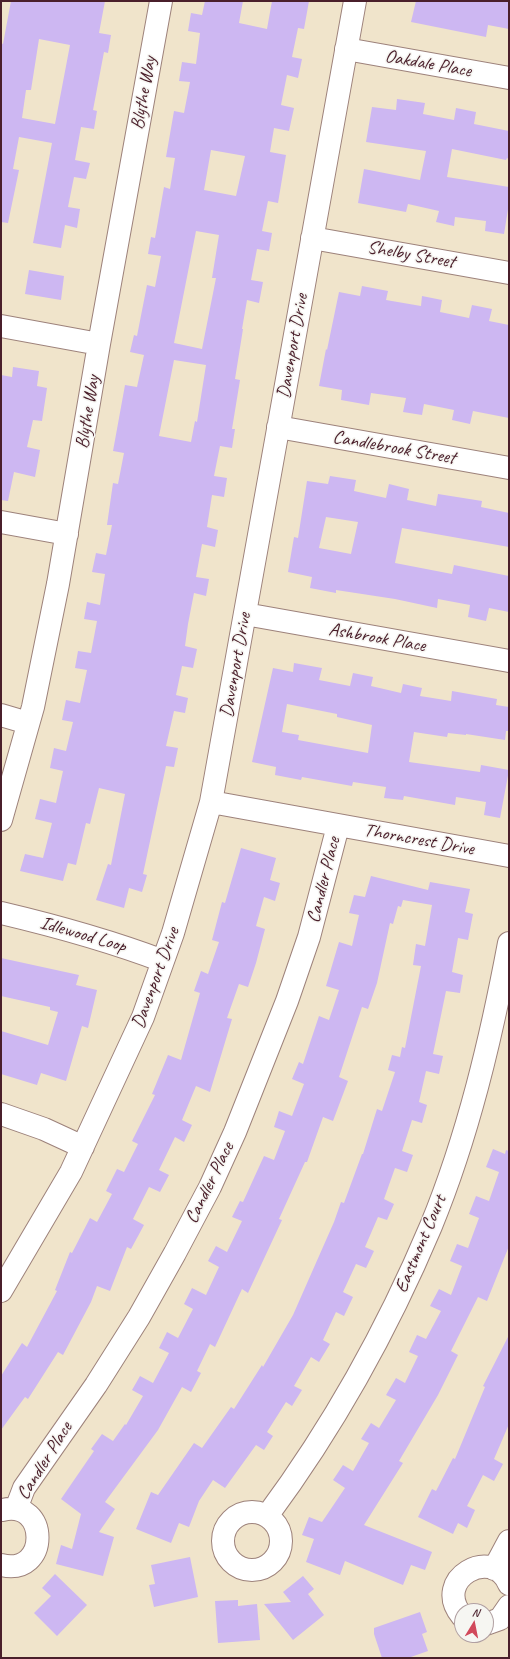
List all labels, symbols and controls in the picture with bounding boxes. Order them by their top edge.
street label: Oakdale Place [383,45,473,83]
street label: Blythe Way [126,55,162,131]
street label: Shelby Street [365,236,457,274]
street label: Davenport Drive [273,292,313,400]
street label: Blythe Way [71,374,105,450]
street label: Candlebrook Street [331,426,457,470]
street label: Davenport Drive [216,611,256,719]
street label: Ashbrook Place [327,618,427,658]
street label: Thorncrest Drive [362,819,476,861]
street label: Candler Place [302,835,346,925]
street label: Idlewood Loop [37,912,129,958]
street label: Davenport Drive [127,924,185,1032]
street label: Candler Place [181,1139,239,1227]
street label: Eastmont Court [390,1192,452,1296]
street label: Candler Place [12,1418,78,1504]
north arrow [454,1603,494,1643]
text: N [471,1605,480,1620]

